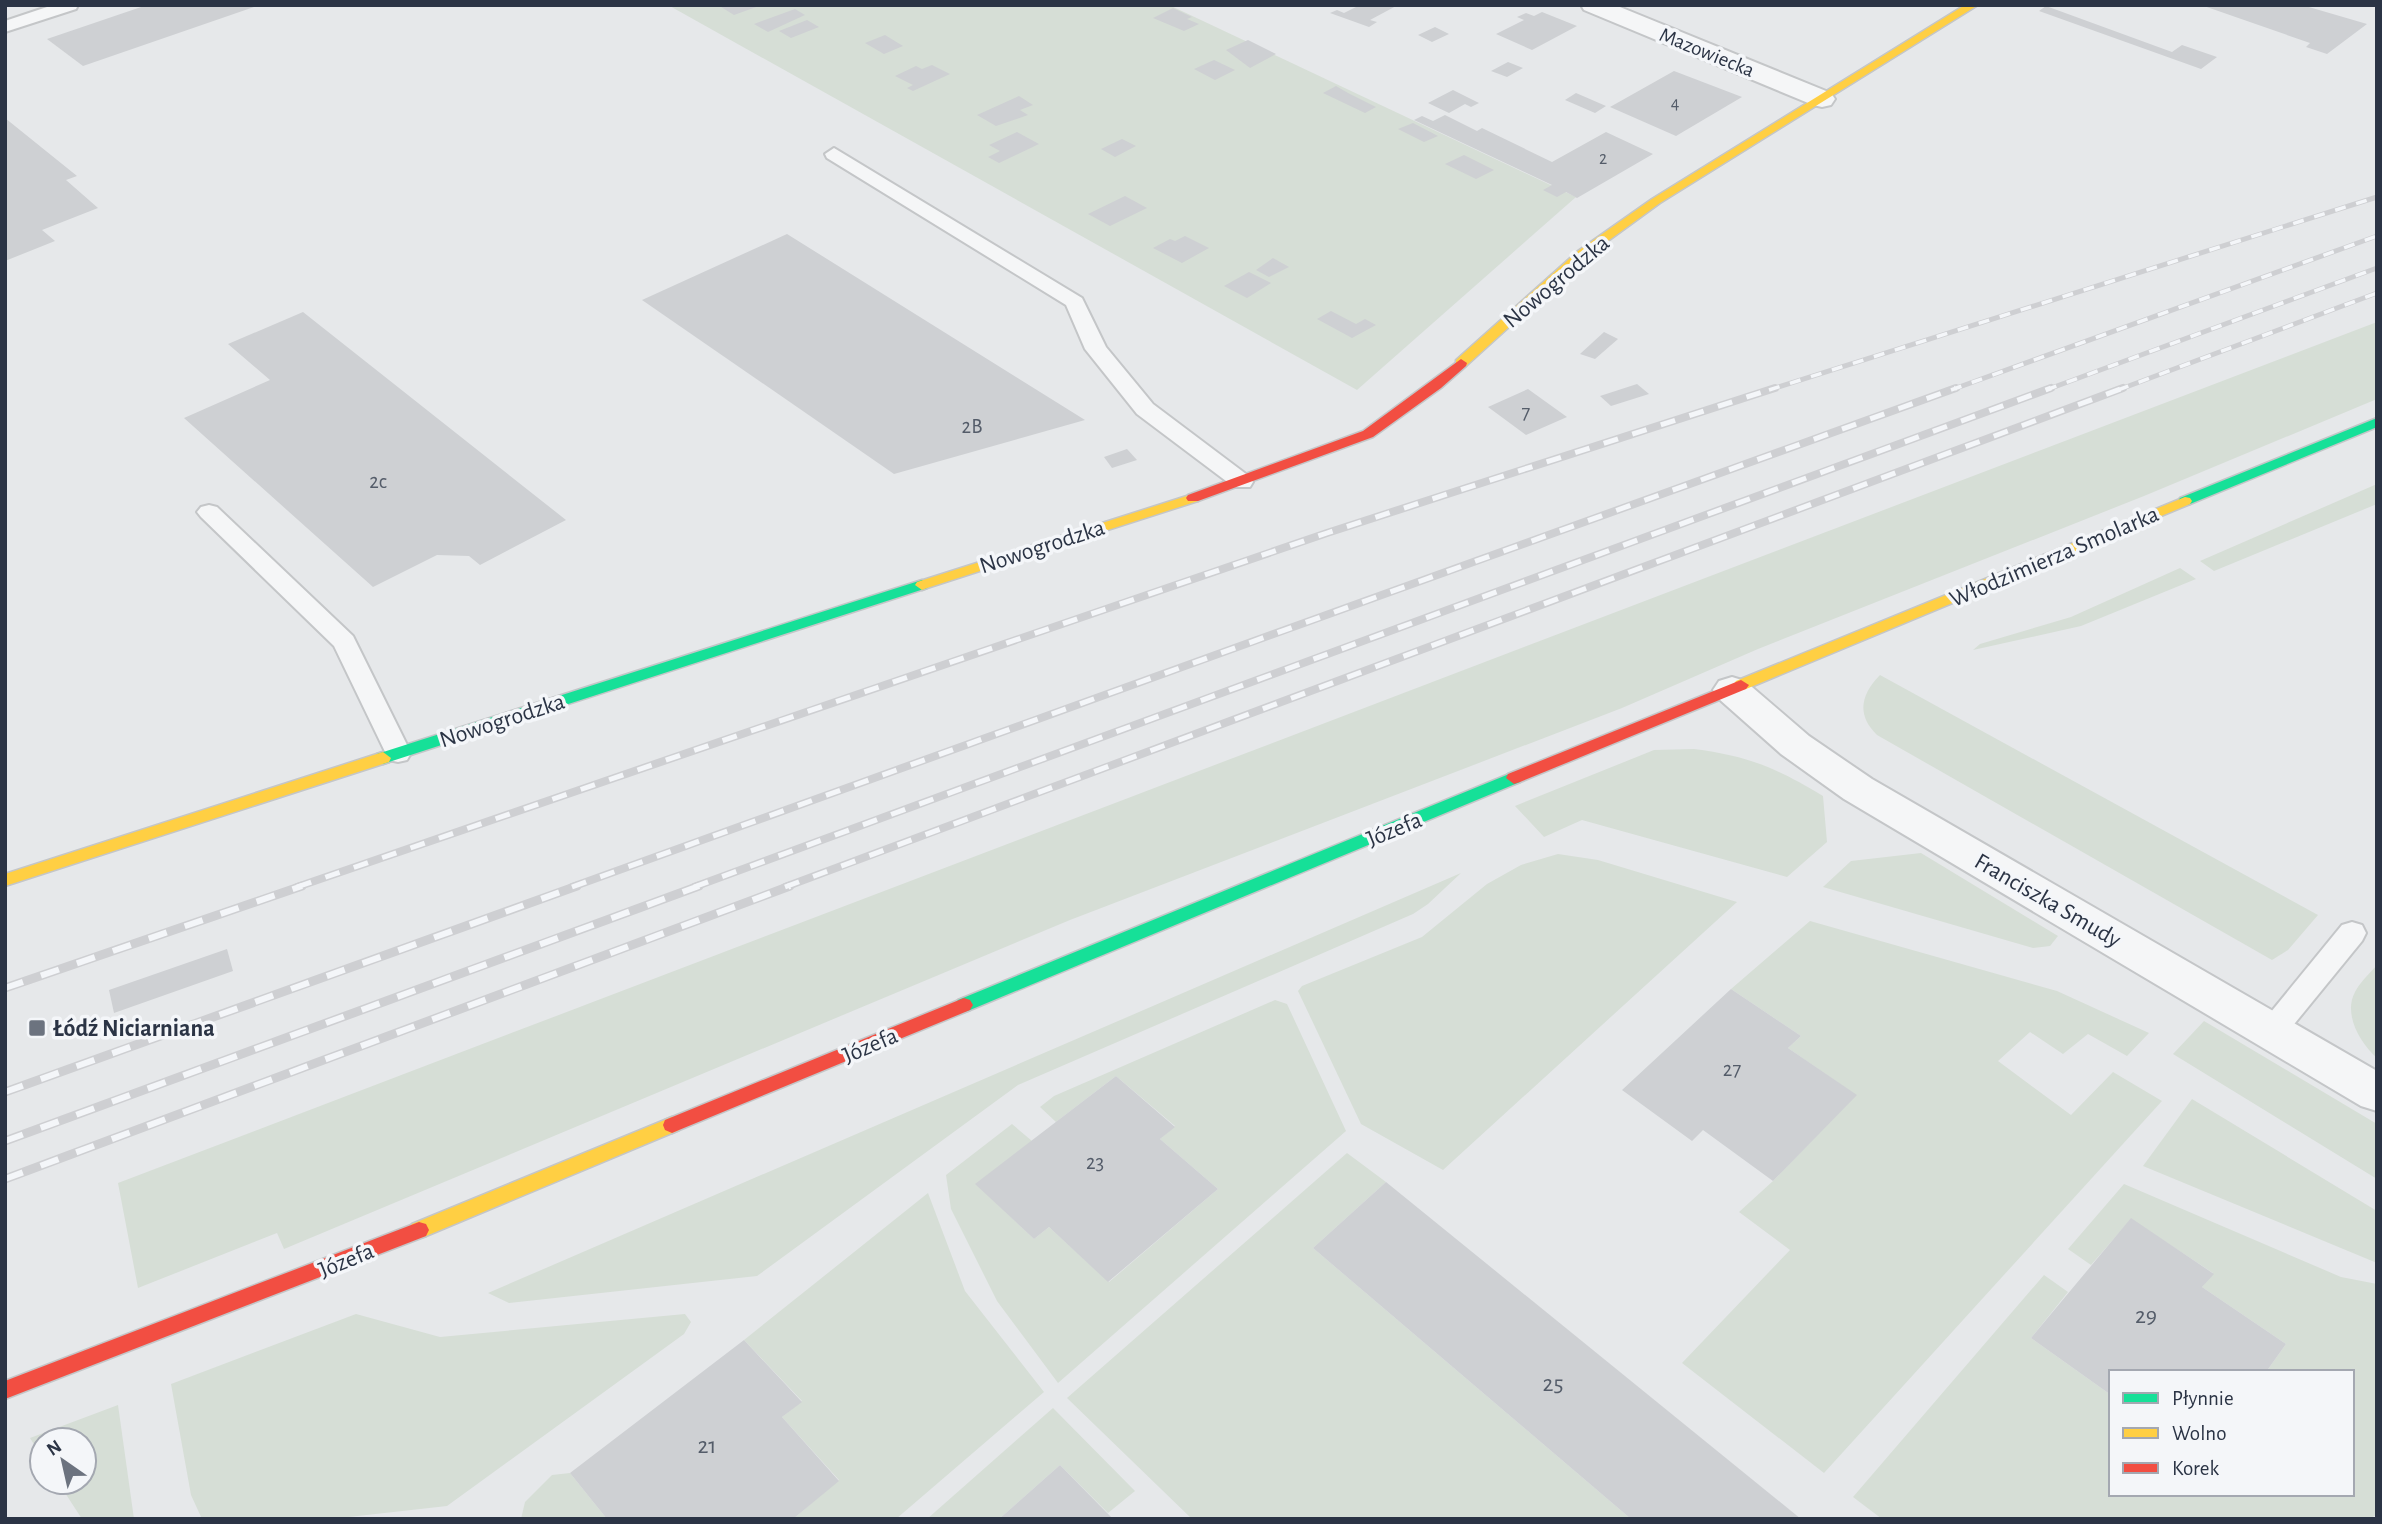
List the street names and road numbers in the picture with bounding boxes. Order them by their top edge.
street label: Mazowiecka [1656,24,1758,81]
street label: Nowogrodzka [1499,231,1614,333]
street label: Włodzimierza Smolarka [1946,502,2162,612]
street label: Nowogrodzka [977,515,1108,578]
street label: Nowogrodzka [437,689,568,752]
street label: Józefa [1363,808,1425,852]
street label: Franciszka Smudy [1970,849,2125,952]
street label: Józefa [839,1024,901,1068]
street label: Józefa [315,1239,377,1283]

